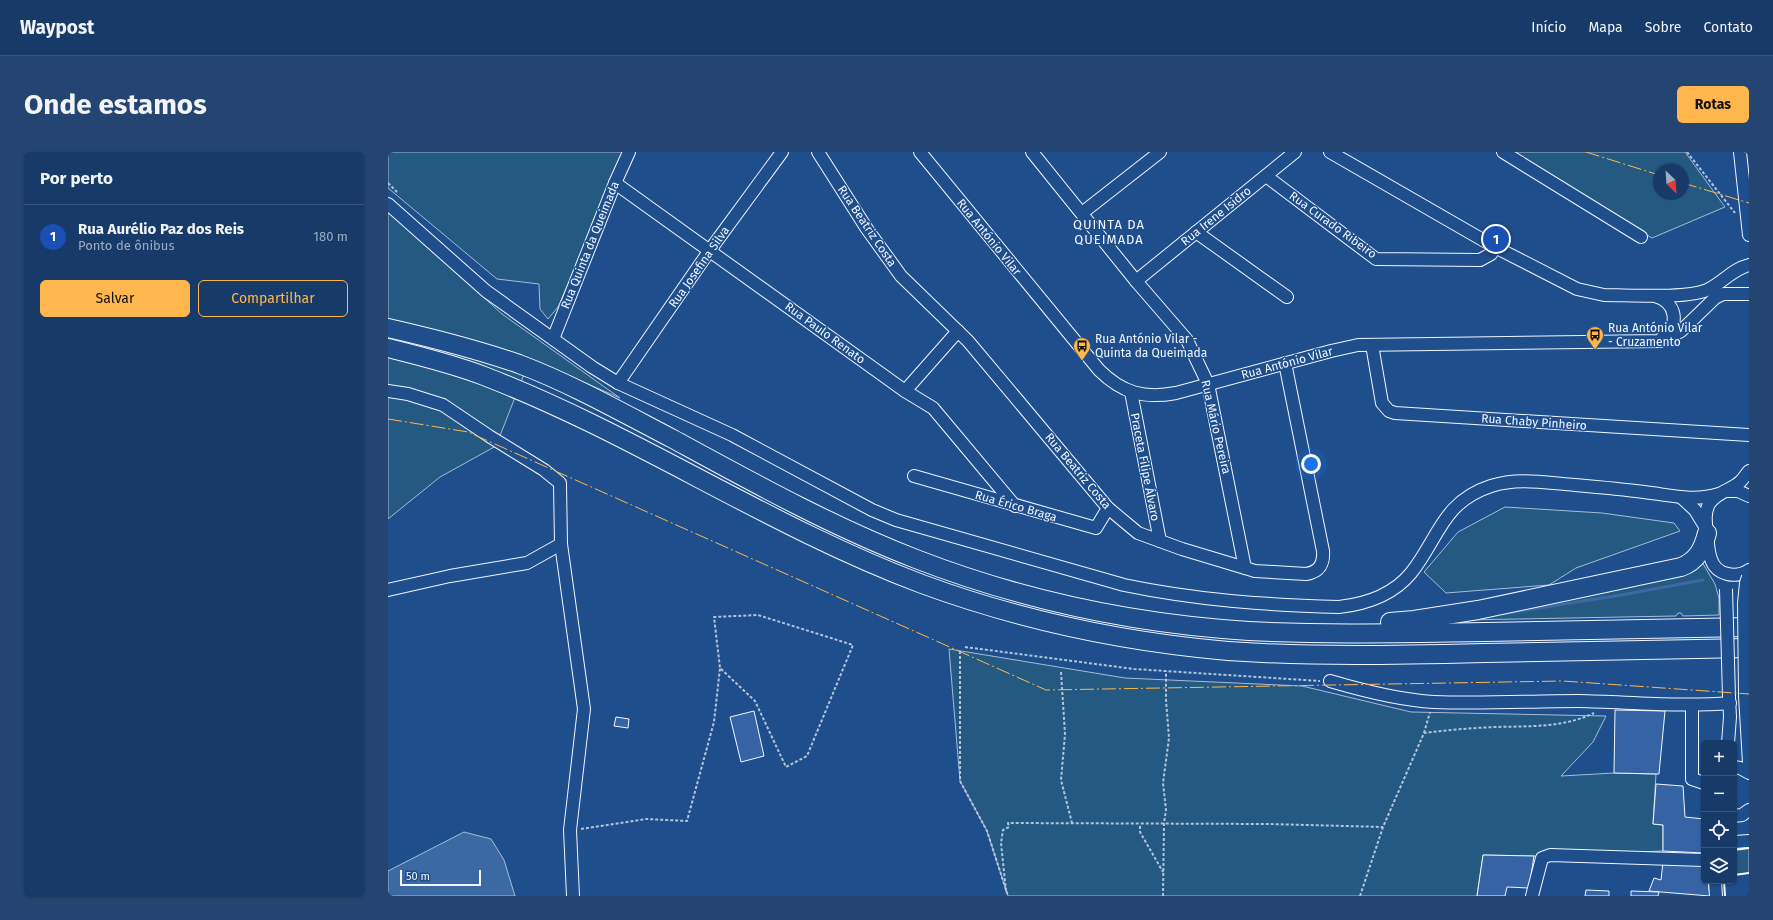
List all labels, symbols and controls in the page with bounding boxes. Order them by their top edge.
text: Waypost [20,16,94,39]
text: Início [1531,19,1566,36]
text: Mapa [1588,19,1623,36]
text: Sobre [1645,19,1681,36]
text: Contato [1703,19,1753,36]
button: Rotas [1677,86,1749,123]
text: Onde estamos [24,88,207,121]
north arrow [1653,164,1689,200]
text: Por perto [40,168,113,189]
street label: Rua Quinta da Queimada [558,179,622,311]
street label: Rua Beatriz Costa [835,183,899,269]
street label: Rua Irene Isidro [1178,183,1254,249]
street label: Rua Curado Ribeiro [1287,189,1379,261]
street label: Rua António Vilar [954,196,1024,278]
district label: QUINTA DA QUEIMADA [1073,217,1145,247]
text: Rua Aurélio Paz dos Reis [78,220,244,238]
street label: Rua Josefina Silva [666,224,732,310]
pin: 1 [1483,224,1509,254]
text: 1 [50,229,56,244]
text: 180 m [313,229,348,244]
text: Ponto de ônibus [78,238,174,253]
button: Salvar [40,280,190,317]
button: Compartilhar [198,280,348,317]
street label: Rua Paulo Renato [782,299,868,367]
place label: Rua António Vilar - Cruzamento [1608,321,1703,349]
bus stop icon: Rua António Vilar - Cruzamento [1585,325,1605,350]
place label: Rua António Vilar - Quinta da Queimada [1095,332,1207,360]
bus stop icon: Rua António Vilar - Quinta da Queimada [1072,336,1092,361]
street label: Rua António Vilar [1240,344,1335,382]
street label: Rua Mário Pereira [1198,379,1234,475]
street label: Rua Chaby Pinheiro [1481,411,1587,433]
street label: Praceta Filipe Álvaro [1128,412,1163,522]
street label: Rua Beatriz Costa [1042,430,1114,512]
your location [1301,454,1321,474]
street label: Rua Érico Braga [973,487,1059,524]
map controls [1701,740,1737,884]
button: + [1701,740,1737,776]
button: − [1701,776,1737,812]
button: locate [1701,812,1737,848]
button: layers [1701,848,1737,884]
scale bar [400,868,481,887]
text: 50 m [406,870,430,883]

